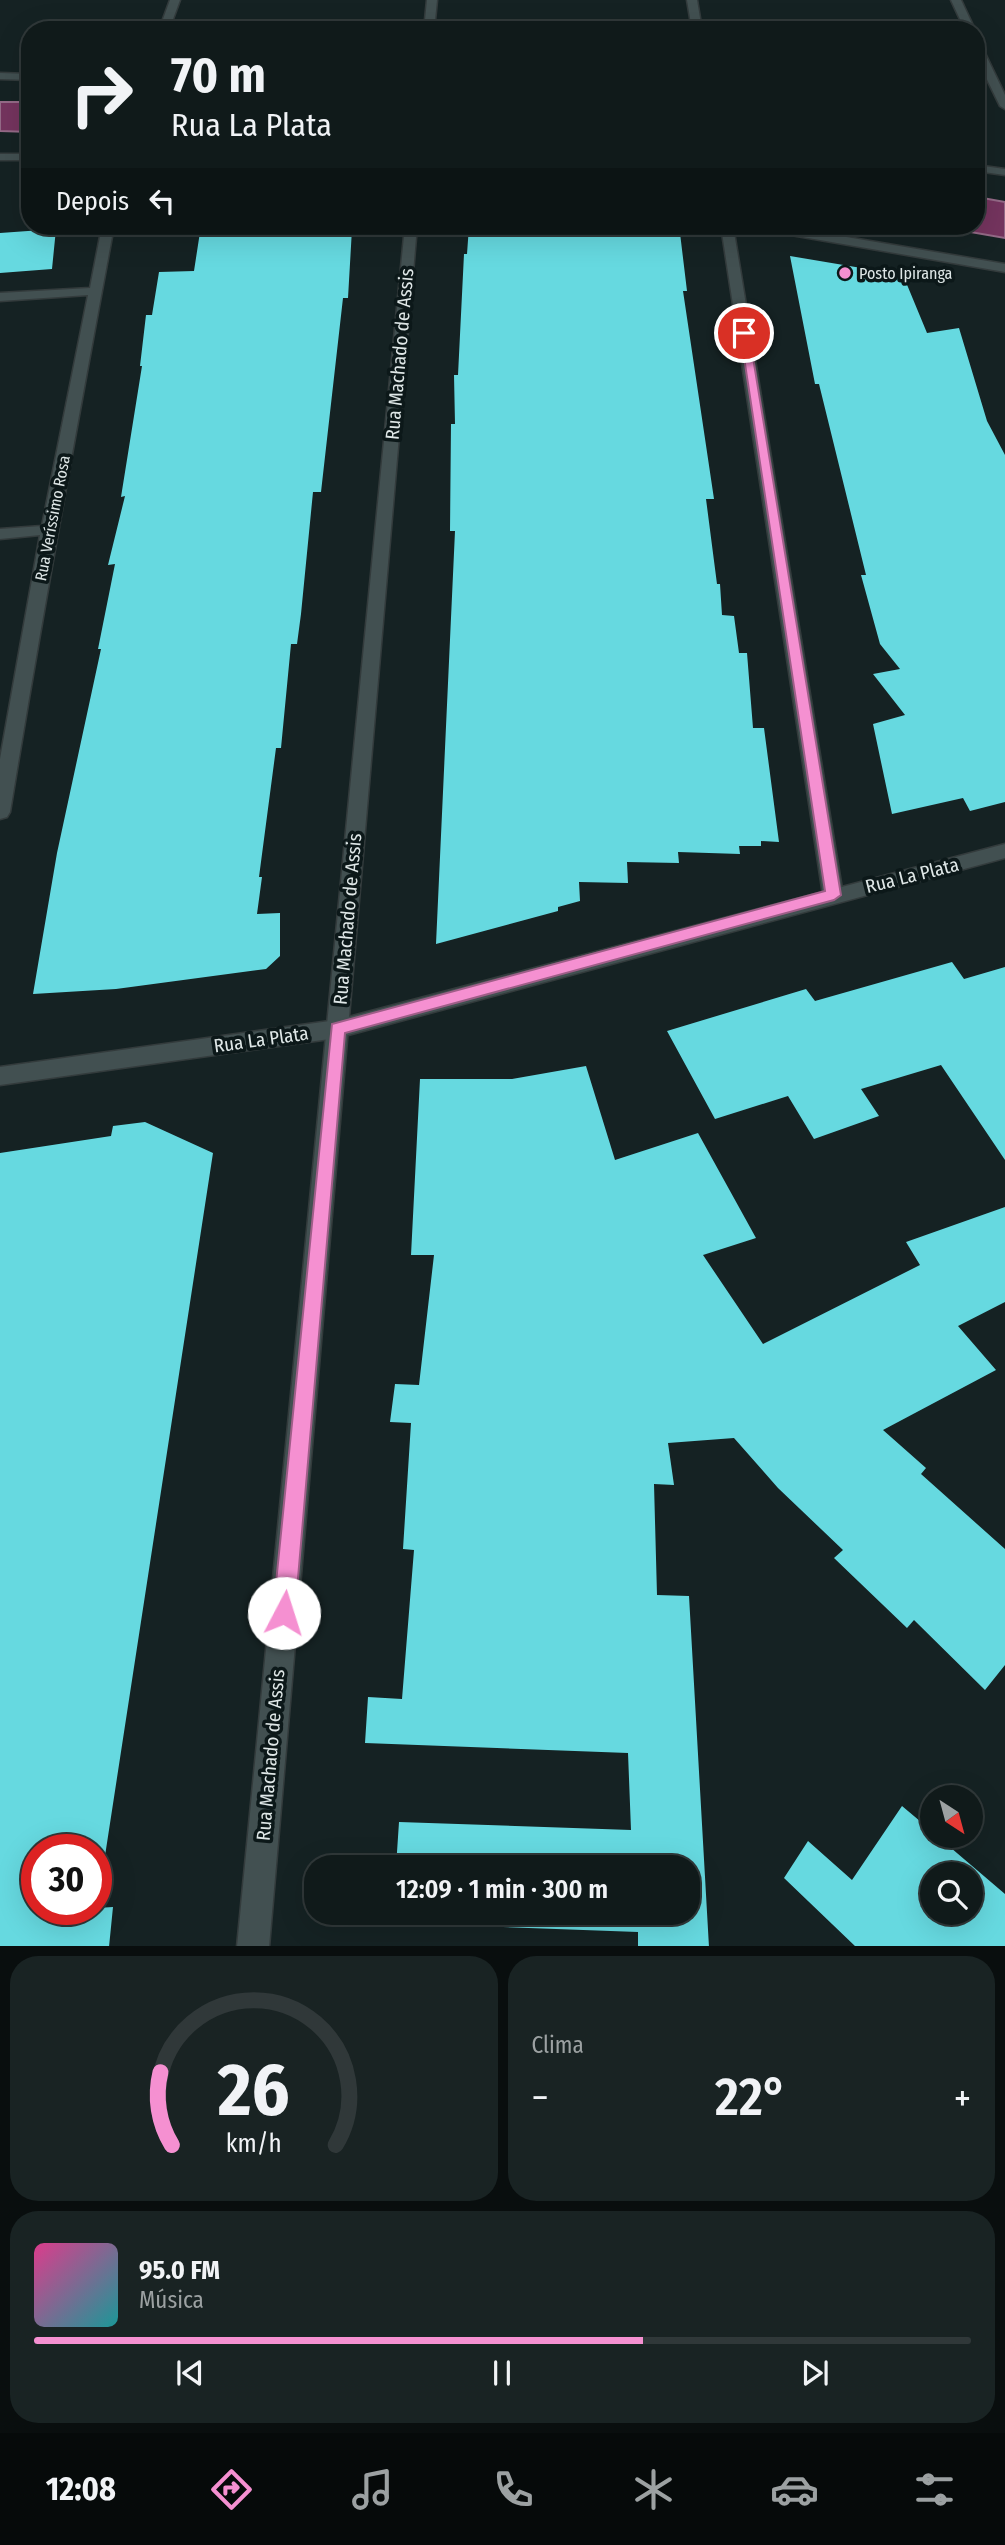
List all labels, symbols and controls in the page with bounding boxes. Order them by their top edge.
text: 70 m [171,46,266,105]
icon: right [56,49,147,140]
text: Rua La Plata [171,106,332,144]
icon: left [143,182,181,220]
text: Depois [56,186,129,217]
place label: Posto Ipiranga [859,264,953,283]
marker: Posto Ipiranga [837,265,853,281]
street label: Rua Machado de Assis [381,267,418,441]
pin [714,303,774,363]
icon: arrive [725,314,763,352]
street label: Rua Veríssimo Rosa [31,454,74,582]
street label: Rua Machado de Assis [329,832,366,1006]
street label: Rua La Plata [863,853,961,898]
street label: Rua La Plata [212,1021,310,1058]
position arrow [247,1576,321,1650]
street label: Rua Machado de Assis [252,1668,289,1842]
north arrow [920,1785,984,1848]
map controls [920,1785,983,1925]
speed limit sign: 30 [21,1834,112,1925]
button: search [920,1862,983,1925]
text: 12:09 · 1 min · 300 m [396,1874,608,1905]
text: Clima [532,2031,584,2059]
text: 26 [217,2047,290,2134]
text: 22° [715,2066,787,2129]
text: − [532,2075,549,2121]
text: + [954,2075,971,2121]
text: km/h [226,2128,282,2158]
text: 95.0 FM [139,2255,220,2286]
text: Música [139,2286,204,2314]
icon: previous [171,2354,209,2392]
icon: pause [483,2354,521,2392]
icon: next [796,2354,834,2392]
icon: directions [207,2465,256,2514]
icon: music [348,2465,397,2514]
icon: phone [489,2465,538,2514]
icon: climate [629,2465,678,2514]
icon: car [770,2465,819,2514]
icon: filters [910,2465,959,2514]
text: 12:08 [46,2470,116,2508]

